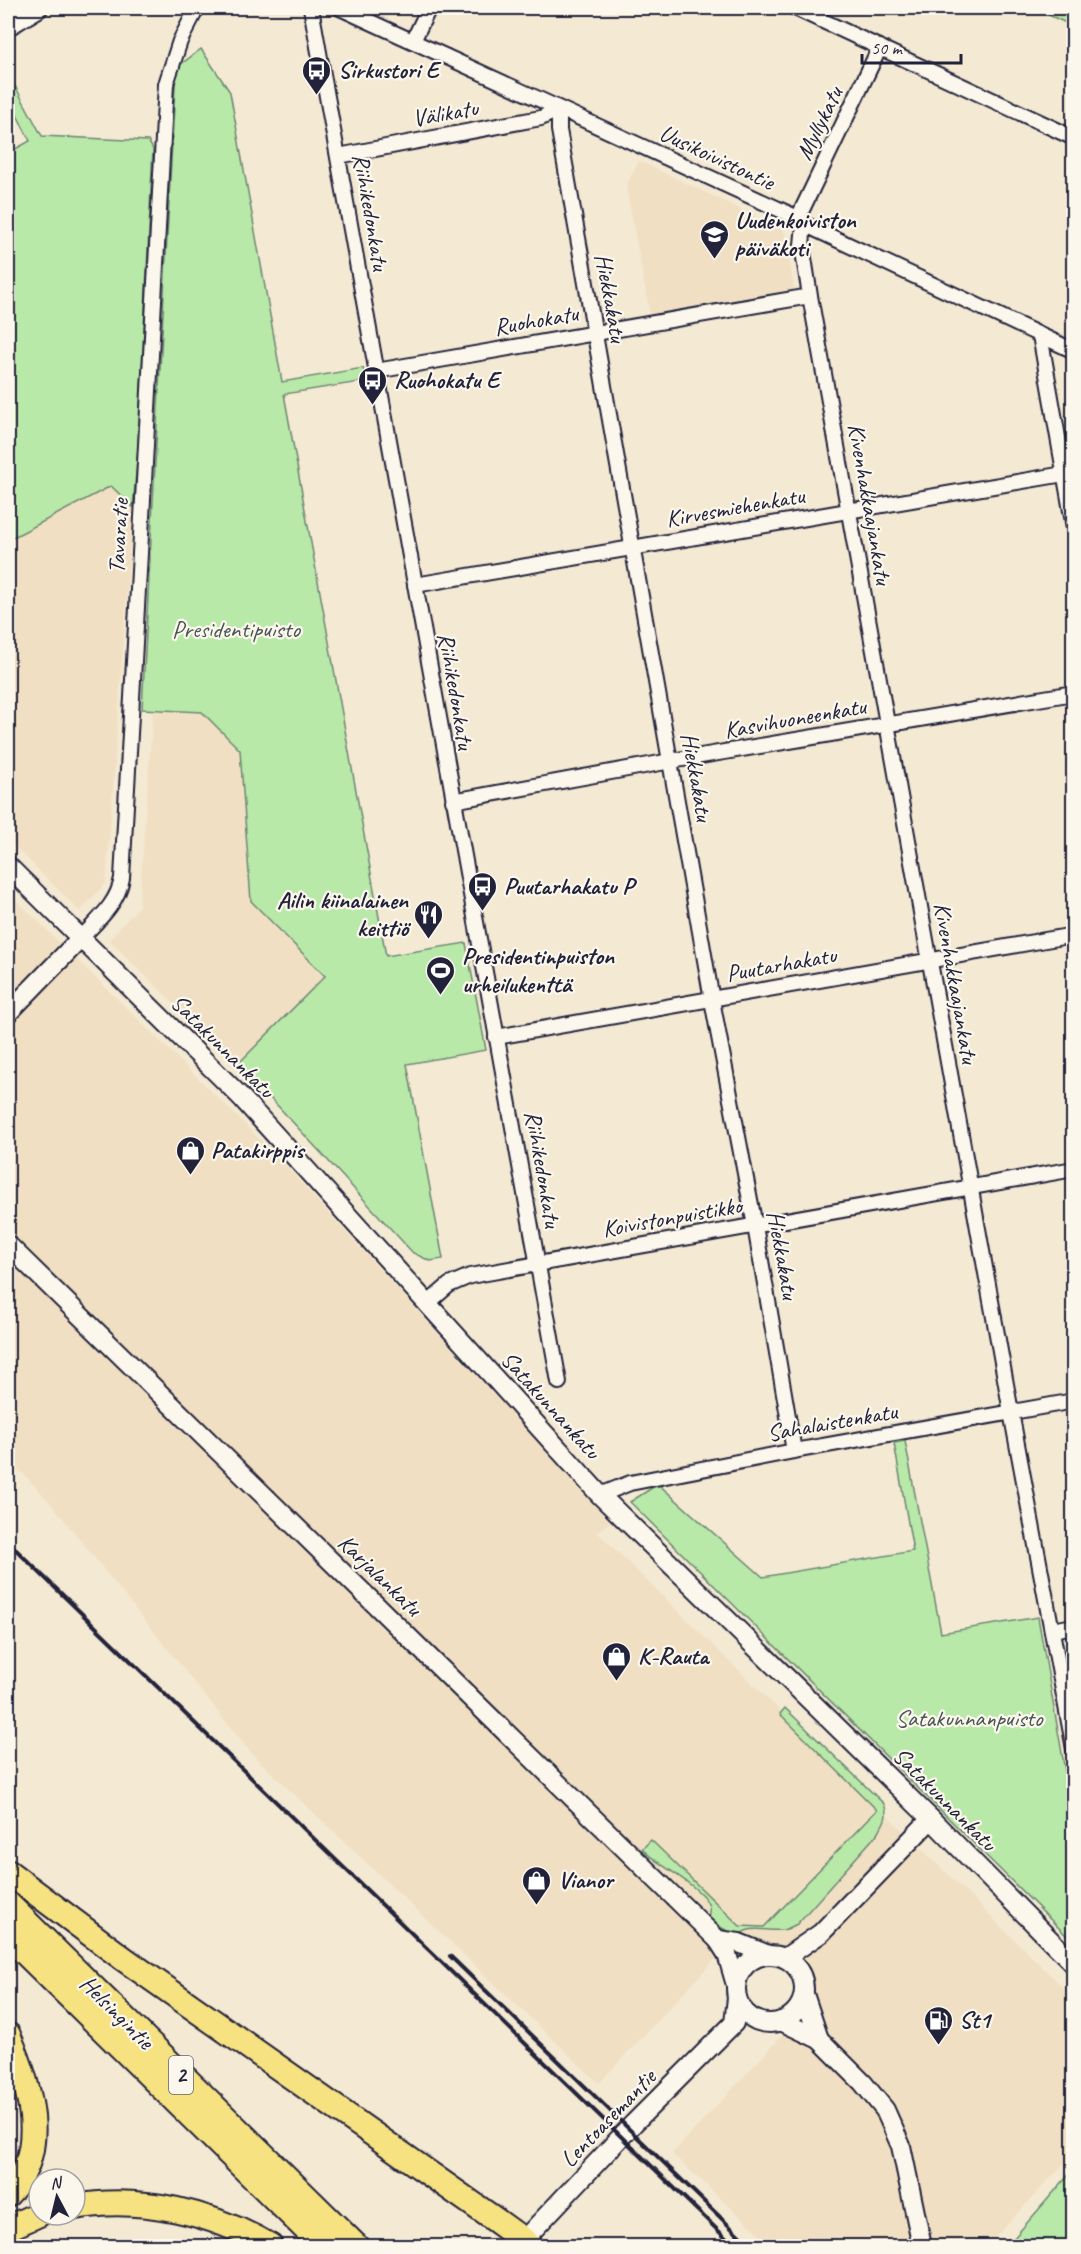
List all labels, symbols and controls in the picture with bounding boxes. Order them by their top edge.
scale bar [862,27,961,65]
text: 50 m [871,37,904,59]
bus stop icon: Sirkustori E [301,54,333,96]
place label: Sirkustori E [338,55,442,85]
street label: Myllykatu [789,80,850,164]
street label: Välikatu [410,92,482,134]
street label: Uusikoivistontie [655,117,781,198]
street label: Riihikedonkatu [346,151,396,275]
place label: Uudenkoiviston päiväkoti [735,205,857,263]
school or university icon: Uudenkoiviston päiväkoti [698,218,730,260]
street label: Hiekkakatu [588,251,634,347]
street label: Ruohokatu [491,297,583,342]
bus stop icon: Ruohokatu E [357,364,389,406]
place label: Ruohokatu E [394,365,502,395]
street label: Kivenhakkaajankatu [841,421,899,589]
street label: Kirvesmiehenkatu [664,480,809,534]
street label: Tavaratie [101,496,135,574]
park label: Presidentipuisto [172,614,301,644]
street label: Riihikedonkatu [431,630,481,754]
street label: Kasvihuoneenkatu [722,690,870,745]
street label: Hiekkakatu [674,730,720,826]
bus stop icon: Puutarhakatu P [467,870,499,912]
place label: Puutarhakatu P [504,871,637,901]
place label: Ailin kiinalainen keittiö [277,885,412,943]
restaurant icon: Ailin kiinalainen keittiö [413,898,445,940]
street label: Kivenhakkaajankatu [927,900,985,1068]
street label: Puutarhakatu [724,939,840,988]
place label: Presidentinpuiston urheilukenttä [462,941,615,999]
sports icon: Presidentinpuiston urheilukenttä [425,954,457,996]
street label: Satakunnankatu [165,988,283,1106]
street label: Riihikedonkatu [518,1108,568,1232]
shop icon: Patakirppis [174,1134,206,1176]
place label: Patakirppis [211,1135,306,1165]
street label: Koivistonpuistikko [600,1190,746,1244]
street label: Hiekkakatu [760,1208,806,1304]
street label: Satakunnankatu [495,1345,609,1467]
street label: Sahalaistenkatu [765,1395,901,1448]
street label: Karjalankatu [332,1528,430,1624]
shop icon: K-Rauta [601,1640,633,1682]
place label: K-Rauta [638,1641,710,1671]
park label: Satakunnanpuisto [895,1703,1044,1733]
street label: Satakunnankatu [887,1741,1005,1859]
shop icon: Vianor [521,1864,553,1906]
place label: Vianor [558,1865,615,1895]
street label: Helsingintie [73,1968,162,2057]
fuel station icon: St1 [922,2004,954,2046]
place label: St1 [959,2005,993,2035]
road number: 2 [169,2056,193,2094]
street label: Lentoasemantie [554,2061,664,2173]
north arrow [27,2167,87,2227]
text: N [49,2172,64,2194]

